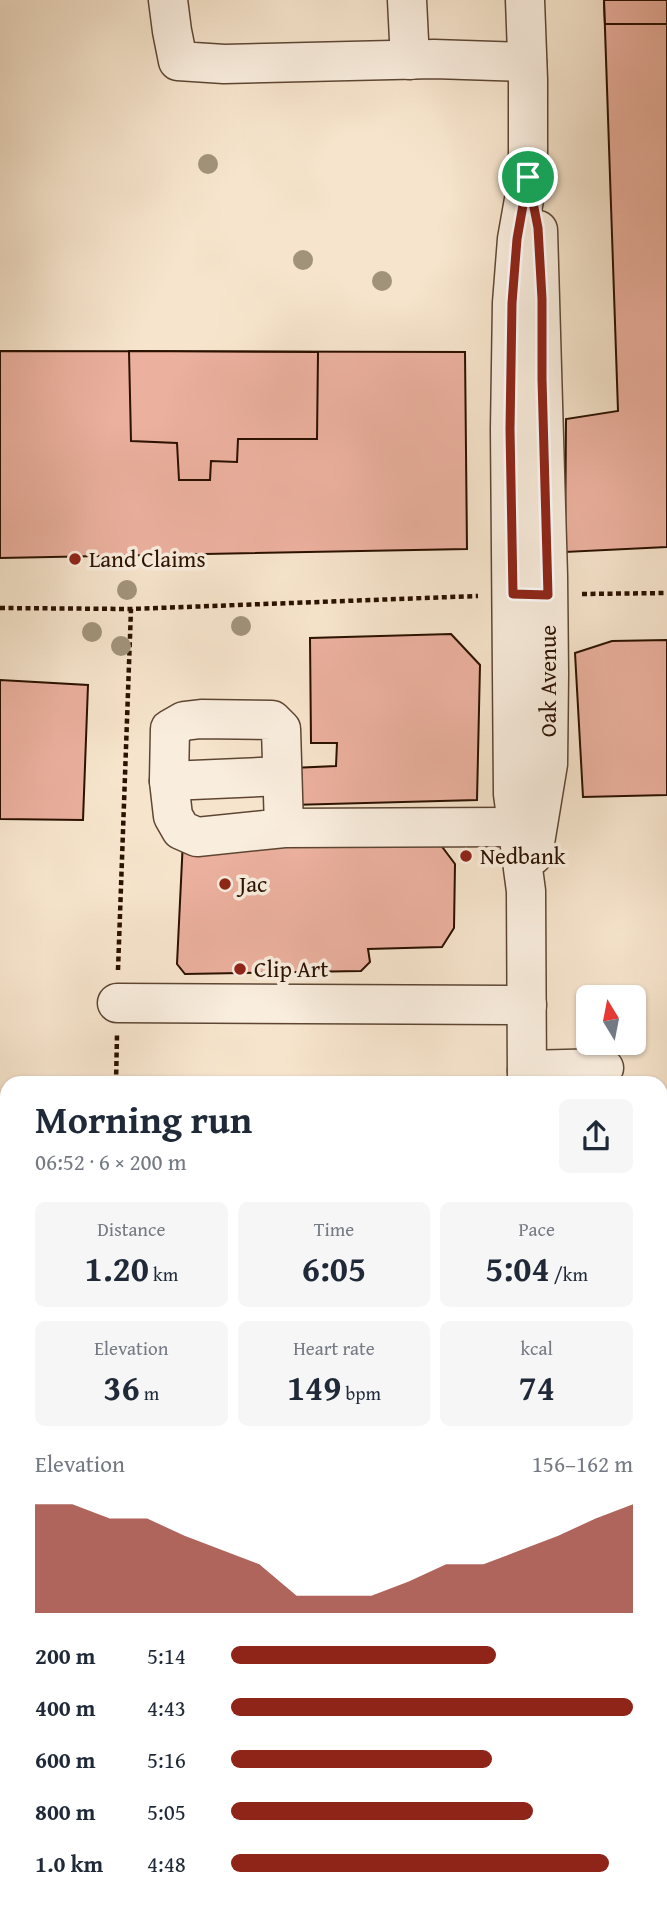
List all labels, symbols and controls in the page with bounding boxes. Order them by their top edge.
pin [498,147,558,207]
icon: arrive [509,158,547,196]
place label: Land Claims [89,542,206,575]
marker: Land Claims [67,551,83,567]
street label: Oak Avenue [531,625,564,737]
place label: Nedbank [480,839,566,872]
marker: Nedbank [458,848,474,864]
place label: Jac [236,867,267,900]
marker: Jac [217,876,233,892]
place label: Clip Art [254,952,328,985]
marker: Clip Art [232,961,248,977]
north arrow [576,985,646,1055]
map controls [576,985,646,1055]
text: Morning run [35,1091,252,1147]
button: share [559,1099,633,1173]
text: 06:52 · 6 × 200 m [35,1145,187,1178]
text: Distance [97,1215,165,1243]
text: Time [314,1215,354,1243]
text: Pace [518,1215,555,1243]
text: 1.20 [85,1243,149,1294]
text: 6:05 [302,1243,366,1294]
text: 5:04 [485,1243,550,1294]
text: km [149,1260,178,1288]
text: /km [550,1260,588,1288]
text: Elevation [94,1334,169,1362]
text: Heart rate [293,1334,375,1362]
text: kcal [520,1334,553,1362]
text: 36 [103,1362,140,1413]
text: 149 [287,1362,341,1413]
text: 74 [519,1362,555,1413]
text: m [140,1379,159,1407]
text: bpm [341,1379,381,1407]
text: Elevation [35,1447,125,1480]
text: 156–162 m [532,1447,633,1480]
text: 200 m [35,1639,96,1672]
text: 5:14 [147,1639,186,1672]
text: 400 m [35,1691,96,1724]
text: 4:43 [147,1691,186,1724]
text: 600 m [35,1743,96,1776]
text: 5:16 [147,1743,186,1776]
text: 800 m [35,1795,96,1828]
text: 5:05 [147,1795,186,1828]
text: 1.0 km [35,1847,103,1880]
text: 4:48 [147,1847,186,1880]

